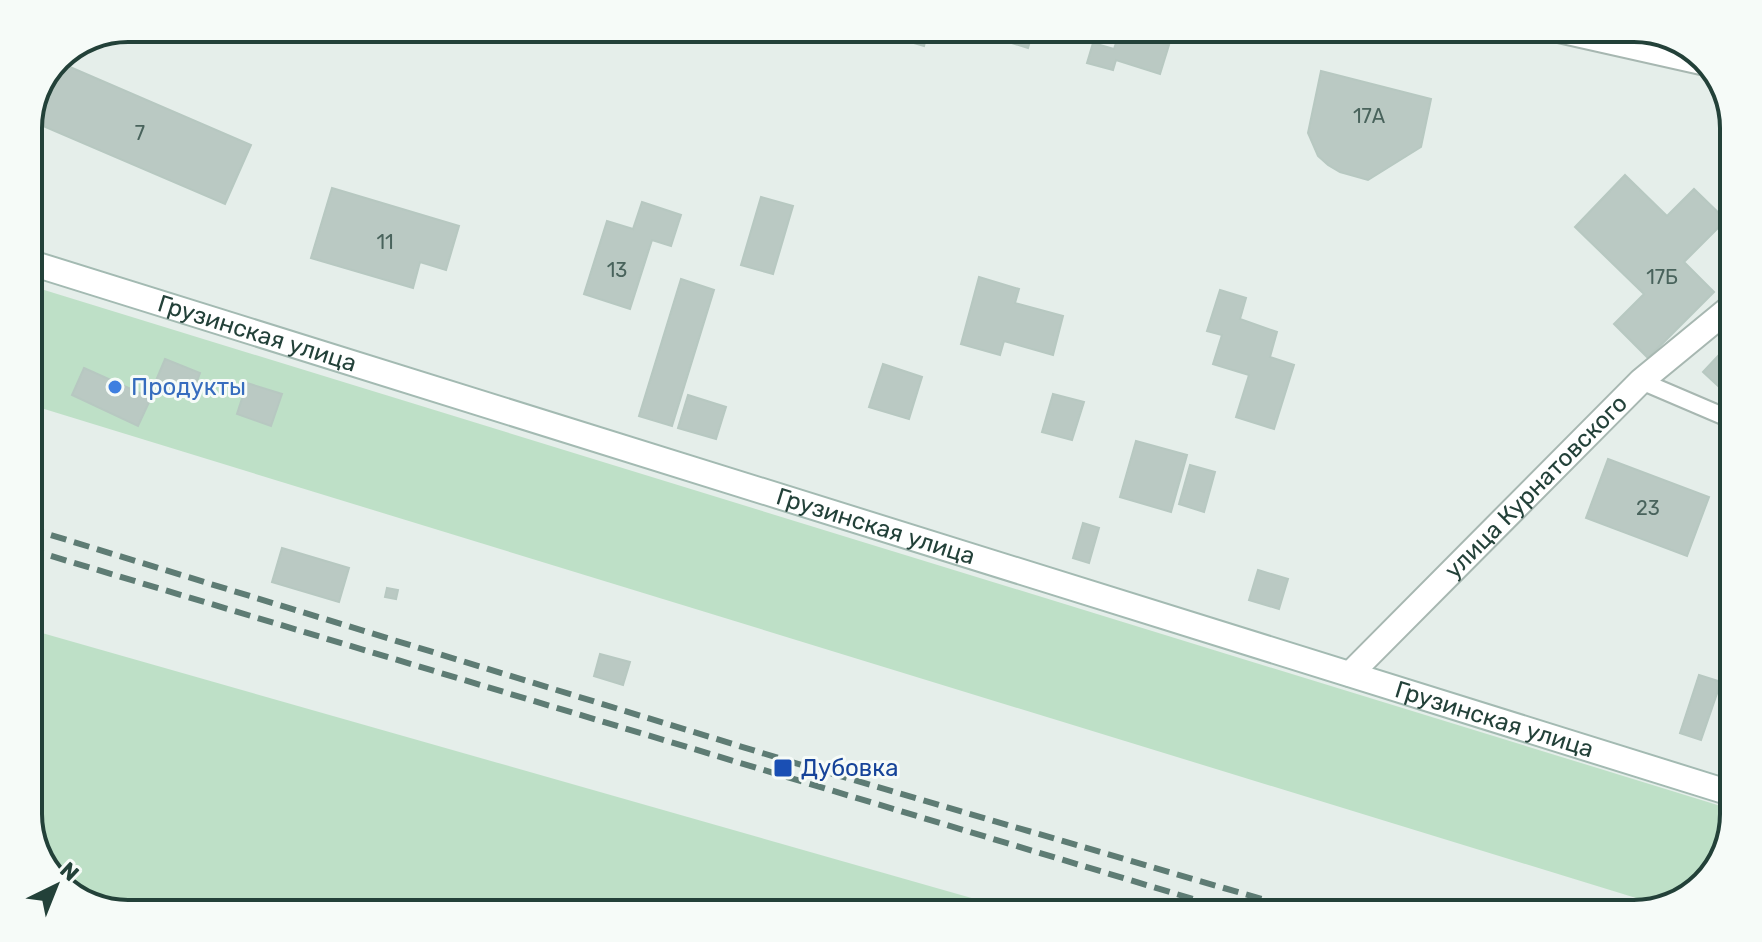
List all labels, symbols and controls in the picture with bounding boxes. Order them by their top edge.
house number: 17А [1353,104,1385,128]
house number: 7 [135,121,145,145]
house number: 11 [376,230,394,254]
house number: 13 [607,258,627,282]
house number: 17Б [1646,265,1678,289]
street label: Грузинская улица [154,289,360,378]
place label: Продукты [131,373,246,401]
marker: Продукты [106,378,124,396]
street label: улица Курнатовского [1439,389,1633,584]
street label: Грузинская улица [773,482,978,571]
house number: 23 [1636,496,1660,520]
street label: Грузинская улица [1392,675,1597,763]
place label: Дубовка [801,754,898,782]
marker: Дубовка [772,757,794,779]
north arrow [16,846,96,926]
text: N [54,856,84,887]

